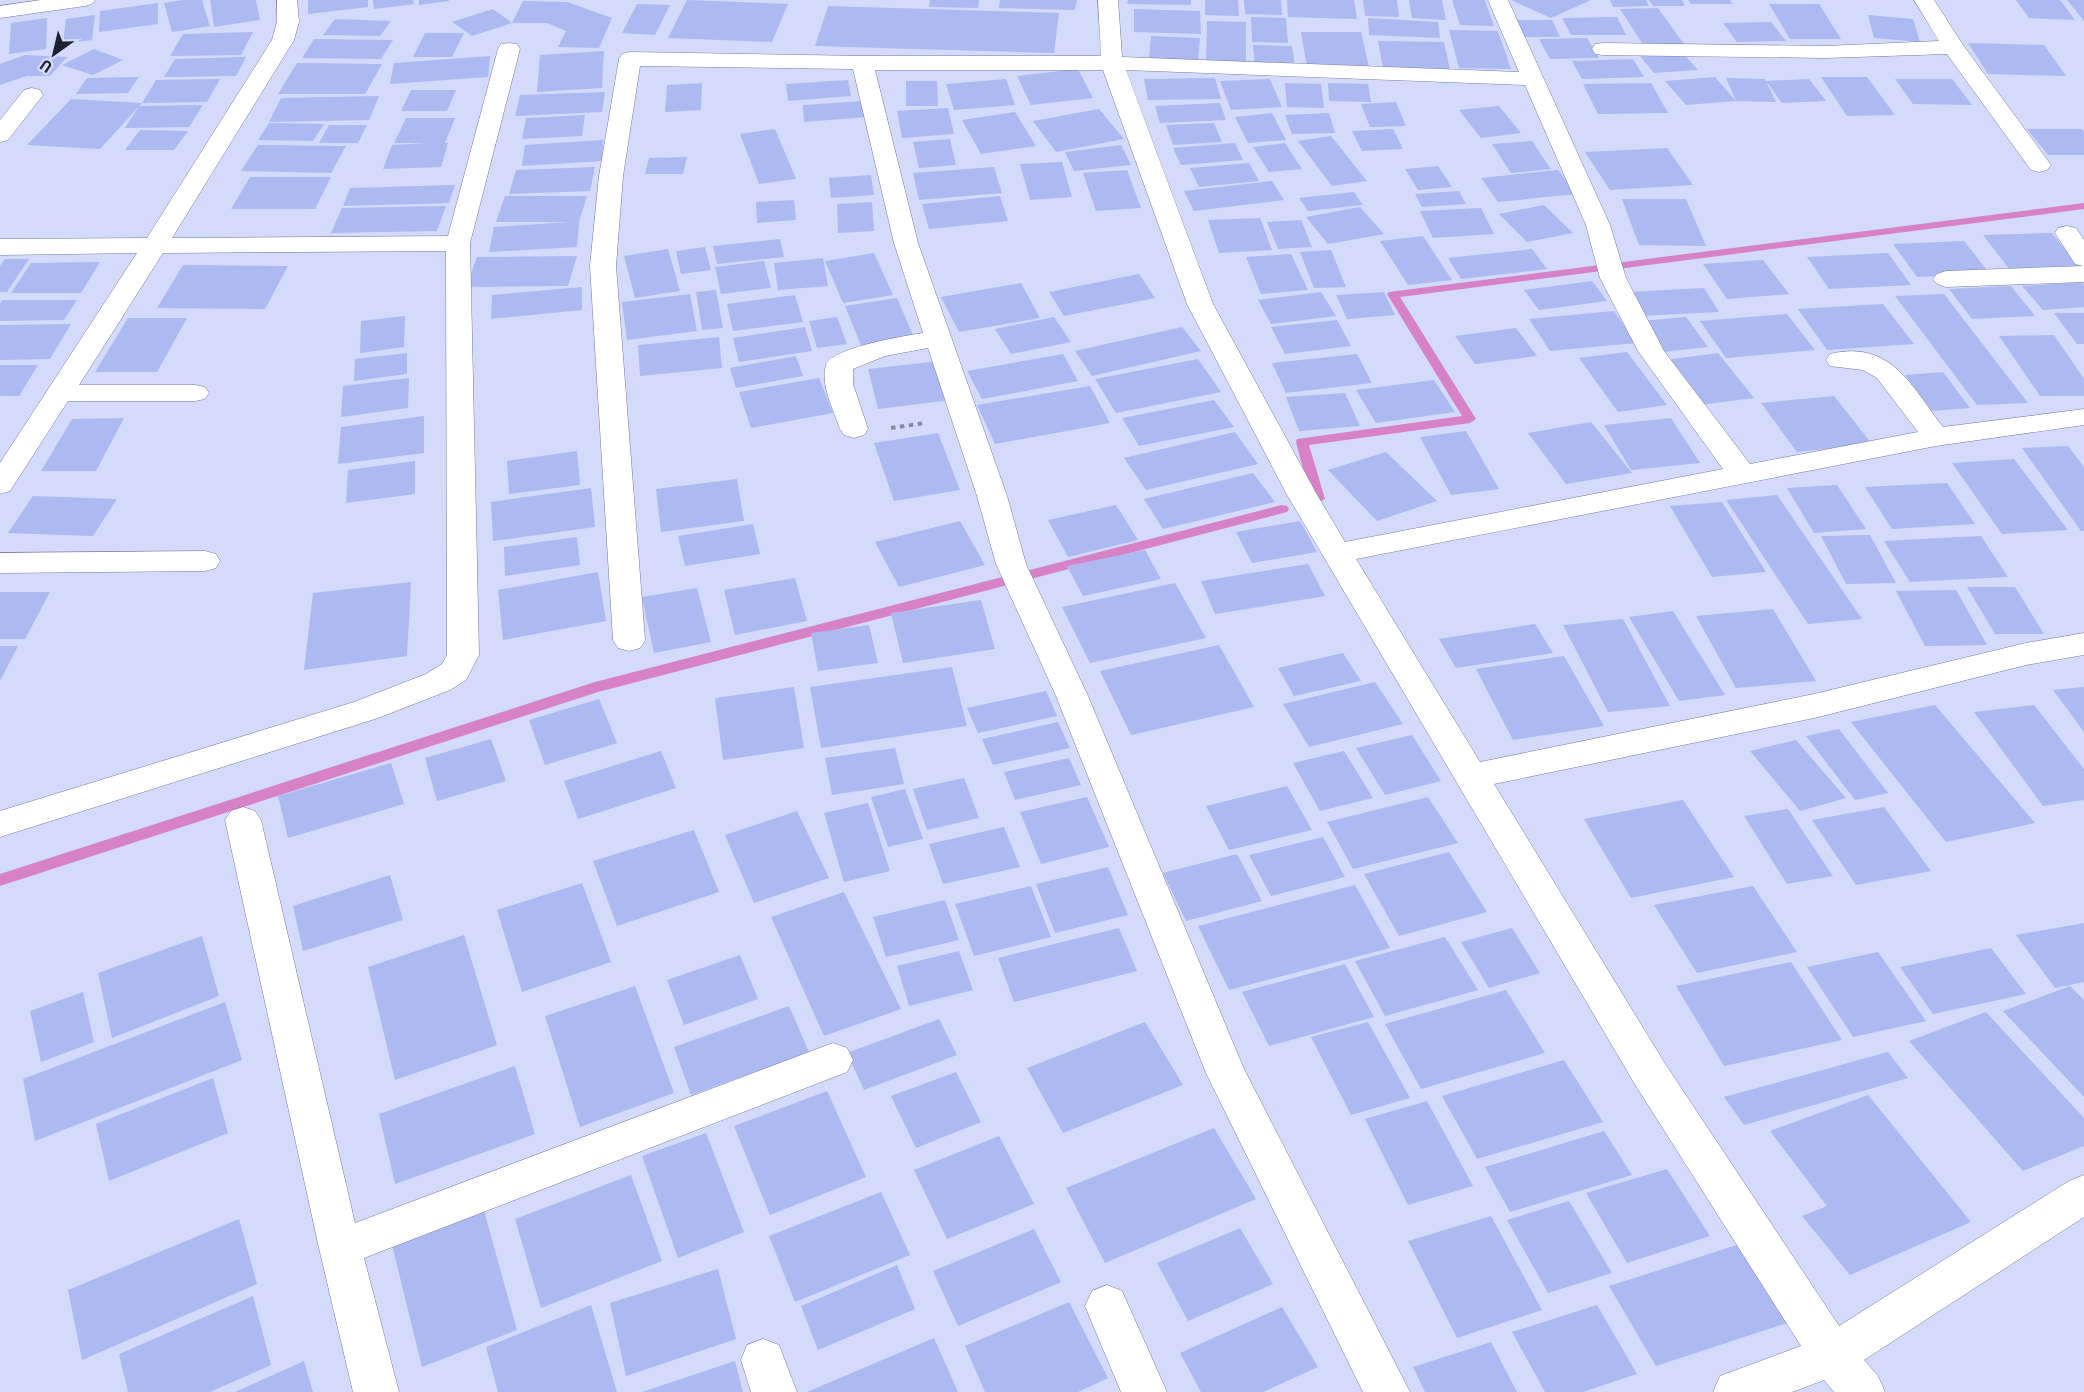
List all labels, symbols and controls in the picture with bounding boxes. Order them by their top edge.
north arrow [24,24,84,84]
text: U [36,56,55,78]

